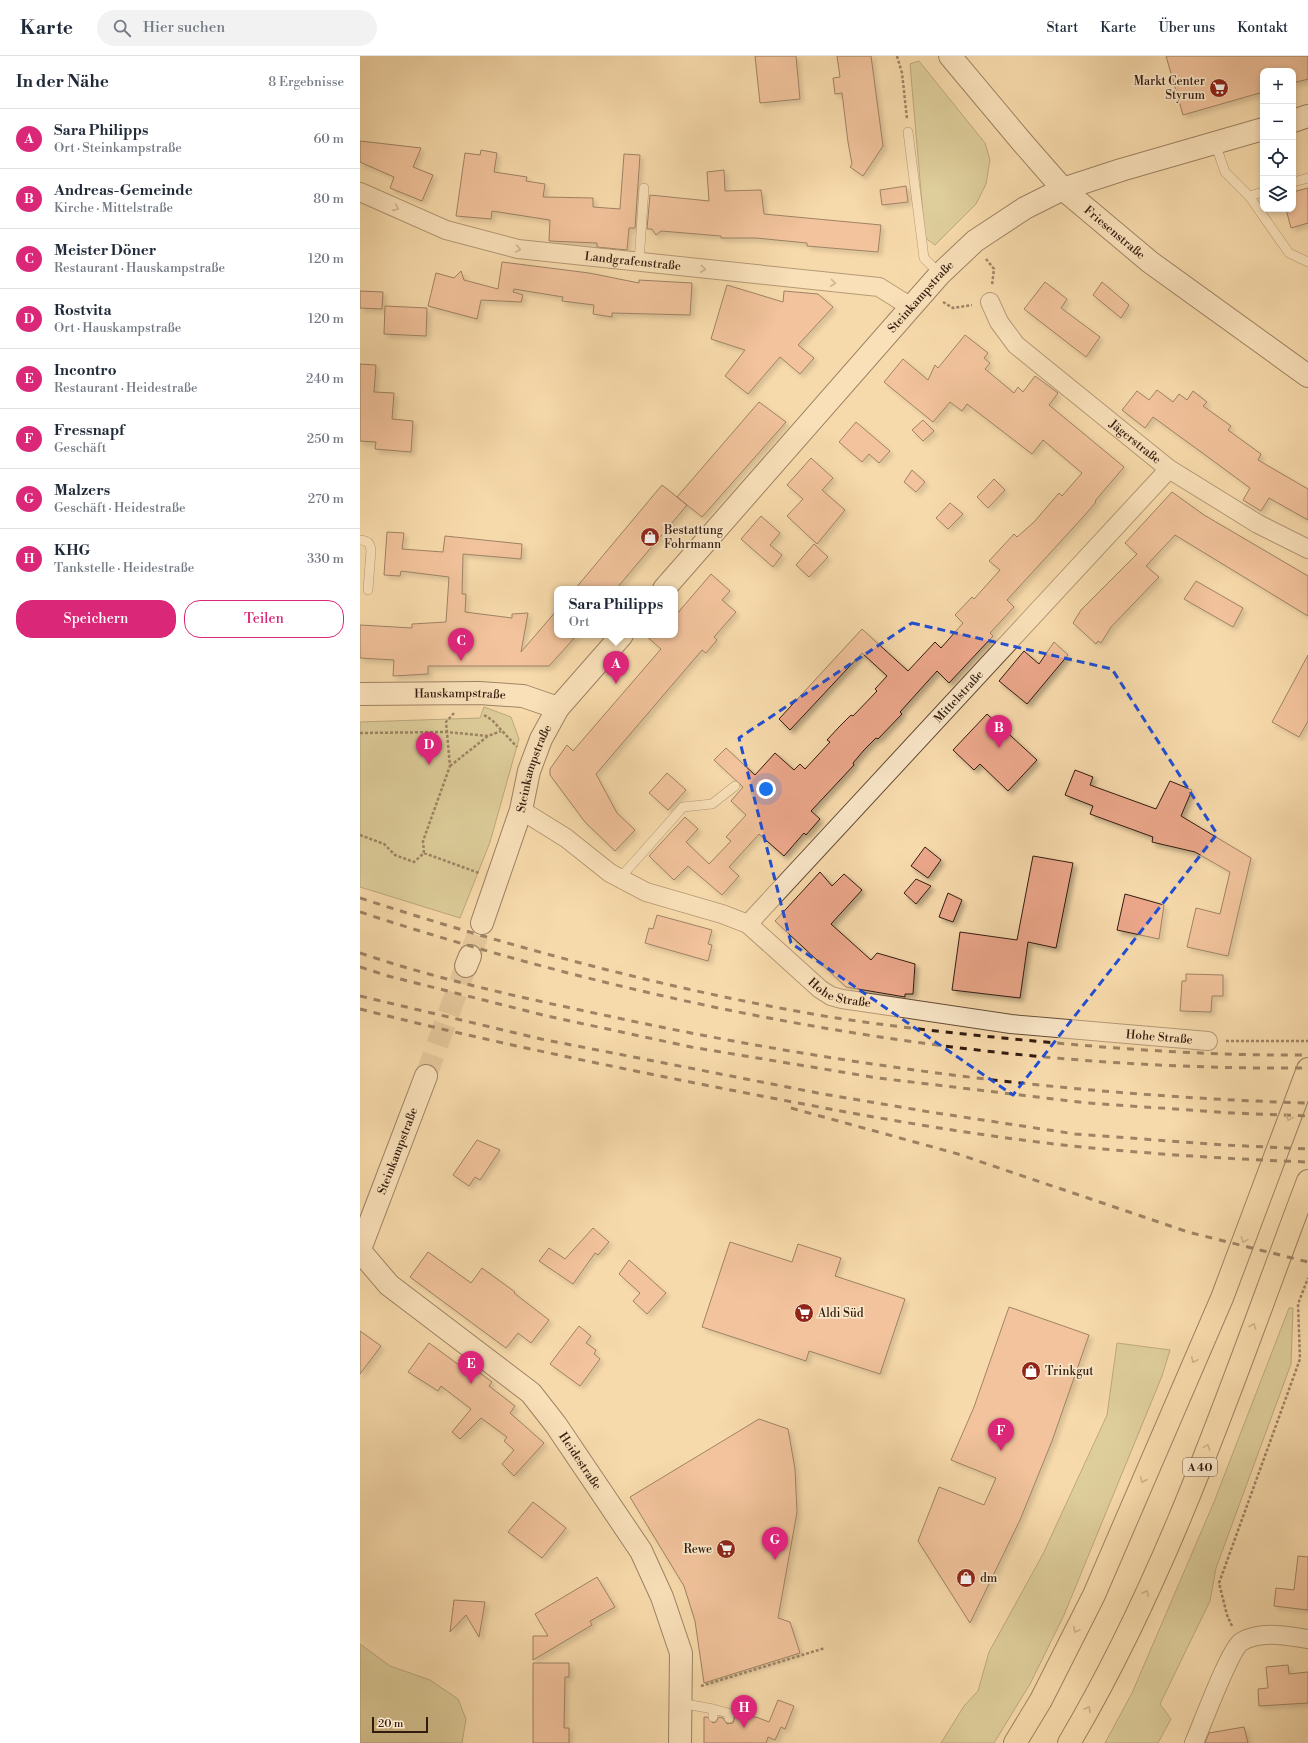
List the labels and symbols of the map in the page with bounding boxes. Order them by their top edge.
place label: Markt Center Styrum [1133,74,1205,103]
supermarket icon: Markt Center Styrum [1208,77,1230,99]
one-way arrow [391,203,399,211]
street label: Friesenstraße [1081,203,1148,263]
one-way arrow [515,244,522,252]
street label: Landgrafenstraße [584,249,682,274]
street label: Steinkampstraße [885,258,957,336]
one-way arrow [700,264,706,273]
one-way arrow [830,278,836,287]
street label: Jägerstraße [1105,416,1164,467]
place label: Bestattung Fohrmann [663,523,724,552]
shop icon: Bestattung Fohrmann [639,526,661,548]
pin: C [448,628,474,661]
pin: A [603,651,629,684]
street label: Mittelstraße [931,667,987,726]
street label: Hauskampstraße [414,686,506,703]
pin: B [986,715,1012,748]
street label: Steinkampstraße [514,722,555,814]
pin: D [416,732,442,765]
your location [756,779,776,799]
street label: Hohe Straße [805,975,872,1011]
street label: Hohe Straße [1125,1027,1193,1048]
street label: Steinkampstraße [374,1105,421,1197]
one-way arrow [1286,1115,1294,1122]
one-way arrow [1240,1237,1248,1244]
supermarket icon: Aldi Süd [793,1302,815,1324]
place label: Aldi Süd [817,1306,864,1321]
one-way arrow [1249,1322,1257,1329]
pin: E [458,1351,484,1384]
one-way arrow [1191,1357,1199,1364]
shop icon: Trinkgut [1020,1360,1042,1382]
place label: Trinkgut [1045,1364,1094,1379]
pin: F [988,1418,1014,1451]
street label: Heidestraße [555,1430,605,1493]
one-way arrow [1203,1444,1211,1451]
road number: A 40 [1183,1458,1217,1476]
one-way arrow [1139,1476,1147,1483]
pin: G [762,1527,788,1560]
supermarket icon: Rewe [715,1538,737,1560]
place label: Rewe [683,1542,712,1557]
shop icon: dm [955,1567,977,1589]
place label: dm [980,1571,998,1586]
one-way arrow [1141,1589,1149,1597]
one-way arrow [1074,1626,1081,1633]
pin: H [731,1695,757,1728]
one-way arrow [1084,1706,1091,1713]
scale bar [372,1715,428,1734]

